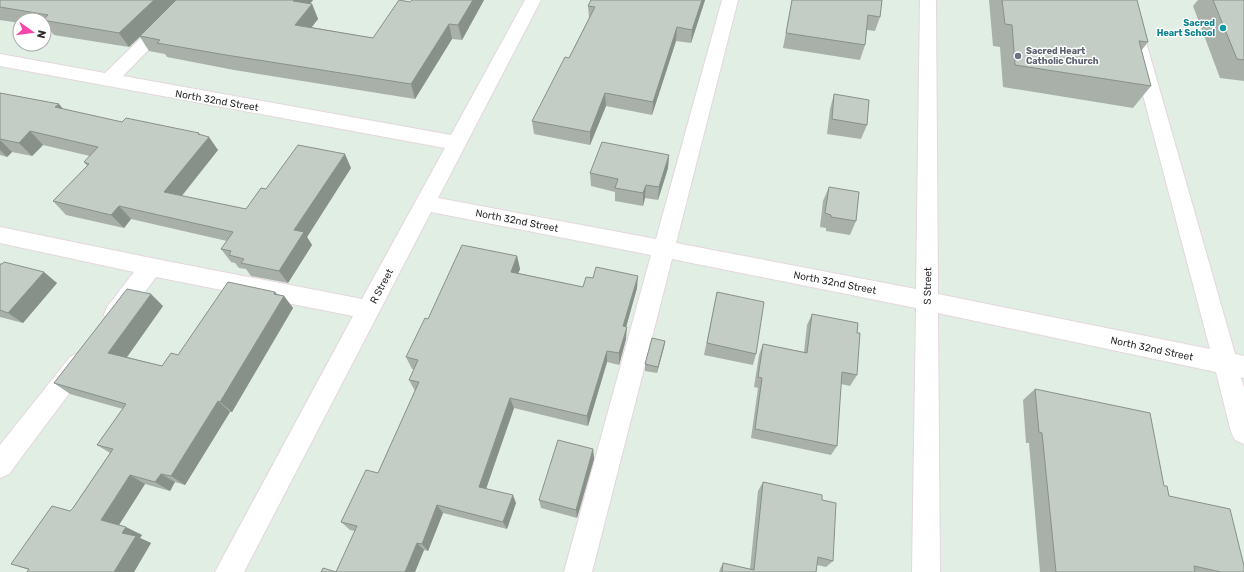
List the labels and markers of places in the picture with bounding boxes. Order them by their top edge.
place label: Sacred Heart School [1157,18,1215,38]
marker: Sacred Heart School [1218,23,1228,33]
place label: Sacred Heart Catholic Church [1026,46,1099,66]
marker: Sacred Heart Catholic Church [1013,51,1023,61]

